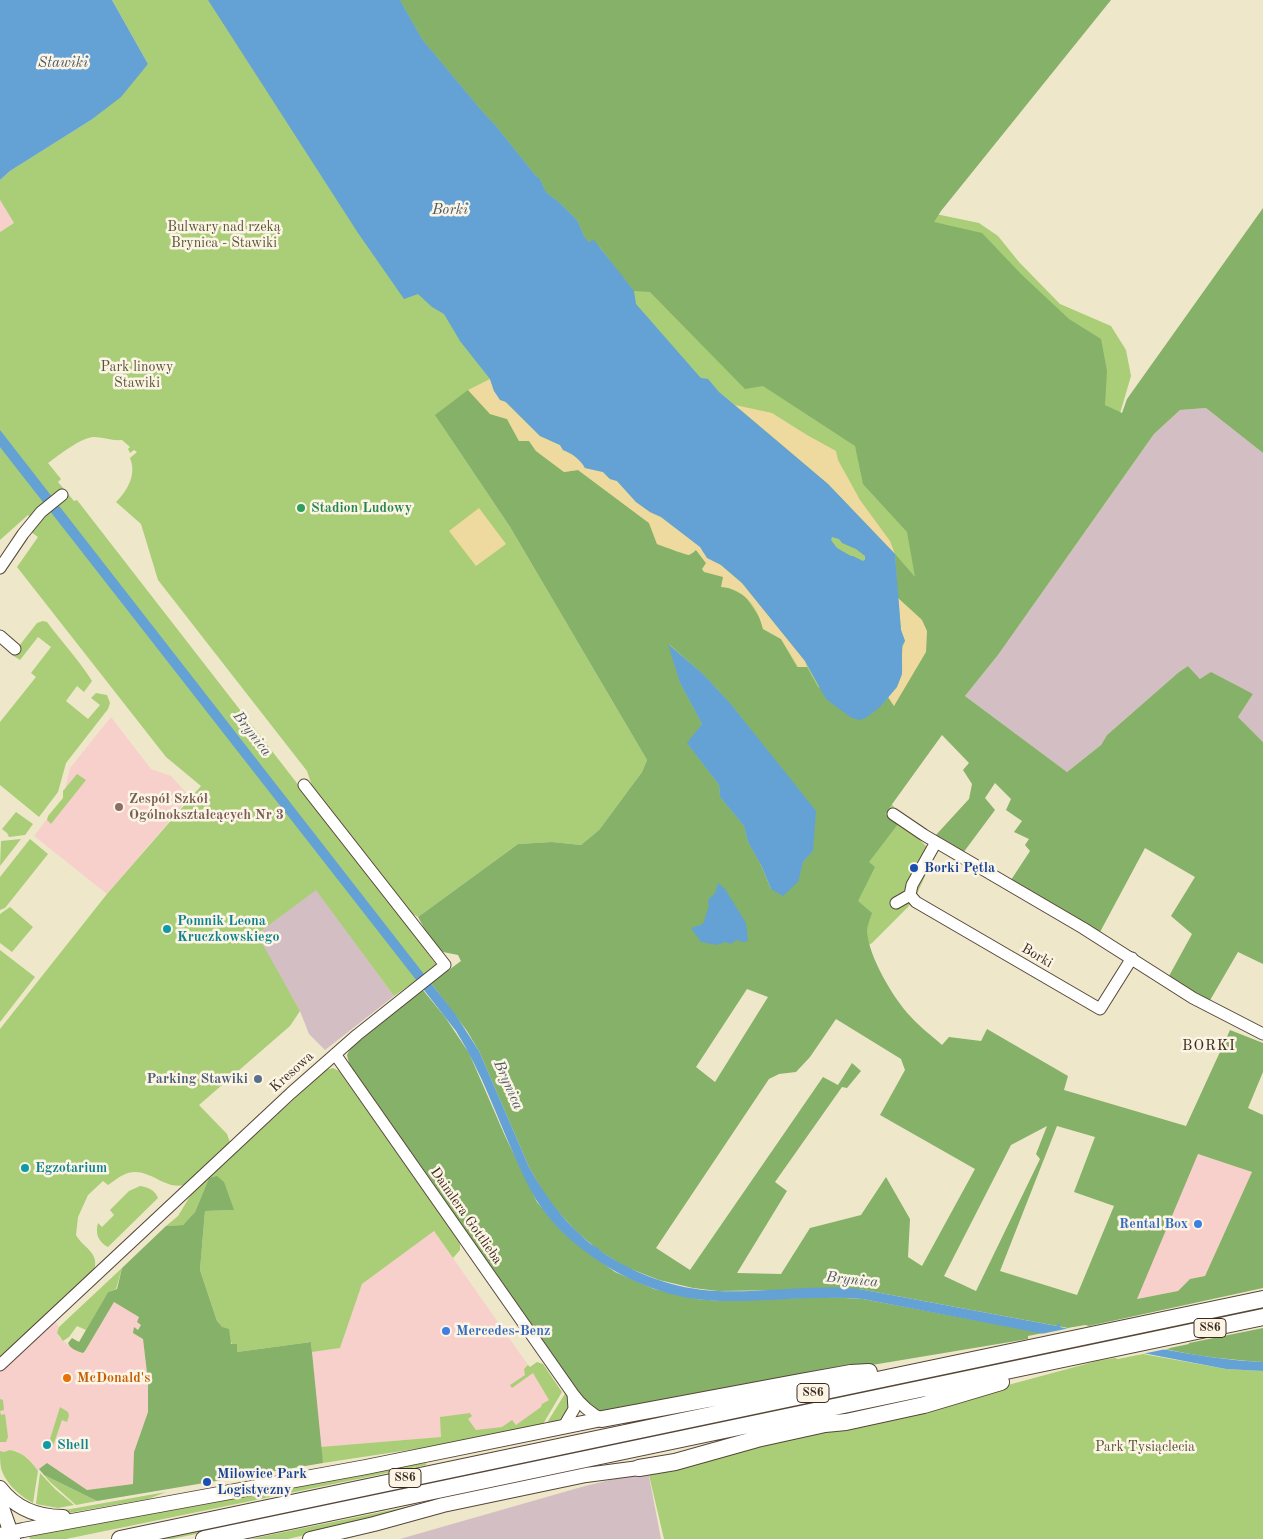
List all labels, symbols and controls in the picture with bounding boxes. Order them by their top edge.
water label: Stawiki [38,54,88,72]
water label: Borki [432,201,468,219]
park label: Bulwary nad rzeką Brynica - Stawiki [167,219,281,252]
park label: Park linowy Stawiki [101,359,173,392]
place label: Stadion Ludowy [311,500,412,516]
marker: Stadion Ludowy [295,502,307,514]
water label: Brynica [229,708,275,760]
place label: Zespół Szkół Ogólnokształcących Nr 3 [129,791,284,824]
marker: Zespół Szkół Ogólnokształcących Nr 3 [113,801,125,813]
place label: Borki Pętla [924,860,995,876]
marker: Borki Pętla [908,862,920,874]
place label: Pomnik Leona Kruczkowskiego [177,913,280,946]
marker: Pomnik Leona Kruczkowskiego [161,923,173,935]
street label: Borki [1018,940,1056,972]
district label: BORKI [1181,1037,1237,1055]
street label: Kresowa [267,1048,317,1096]
water label: Brynica [489,1057,527,1113]
place label: Parking Stawiki [147,1071,248,1087]
marker: Parking Stawiki [252,1073,264,1085]
place label: Egzotarium [35,1160,107,1176]
marker: Egzotarium [19,1162,31,1174]
street label: Daimlera Gottlieba [426,1164,506,1268]
place label: Rental Box [1119,1216,1188,1232]
marker: Rental Box [1192,1218,1204,1230]
water label: Brynica [825,1268,879,1292]
road number: S86 [1194,1319,1226,1338]
place label: Mercedes-Benz [456,1323,550,1339]
marker: Mercedes-Benz [440,1325,452,1337]
place label: McDonald's [77,1370,150,1386]
marker: McDonald's [61,1372,73,1384]
road number: S86 [797,1384,829,1402]
place label: Shell [57,1437,89,1453]
marker: Shell [41,1439,53,1451]
park label: Park Tysiąclecia [1095,1439,1195,1455]
place label: Milowice Park Logistyczny [217,1466,307,1498]
road number: S86 [389,1469,421,1488]
marker: Milowice Park Logistyczny [201,1476,213,1488]

